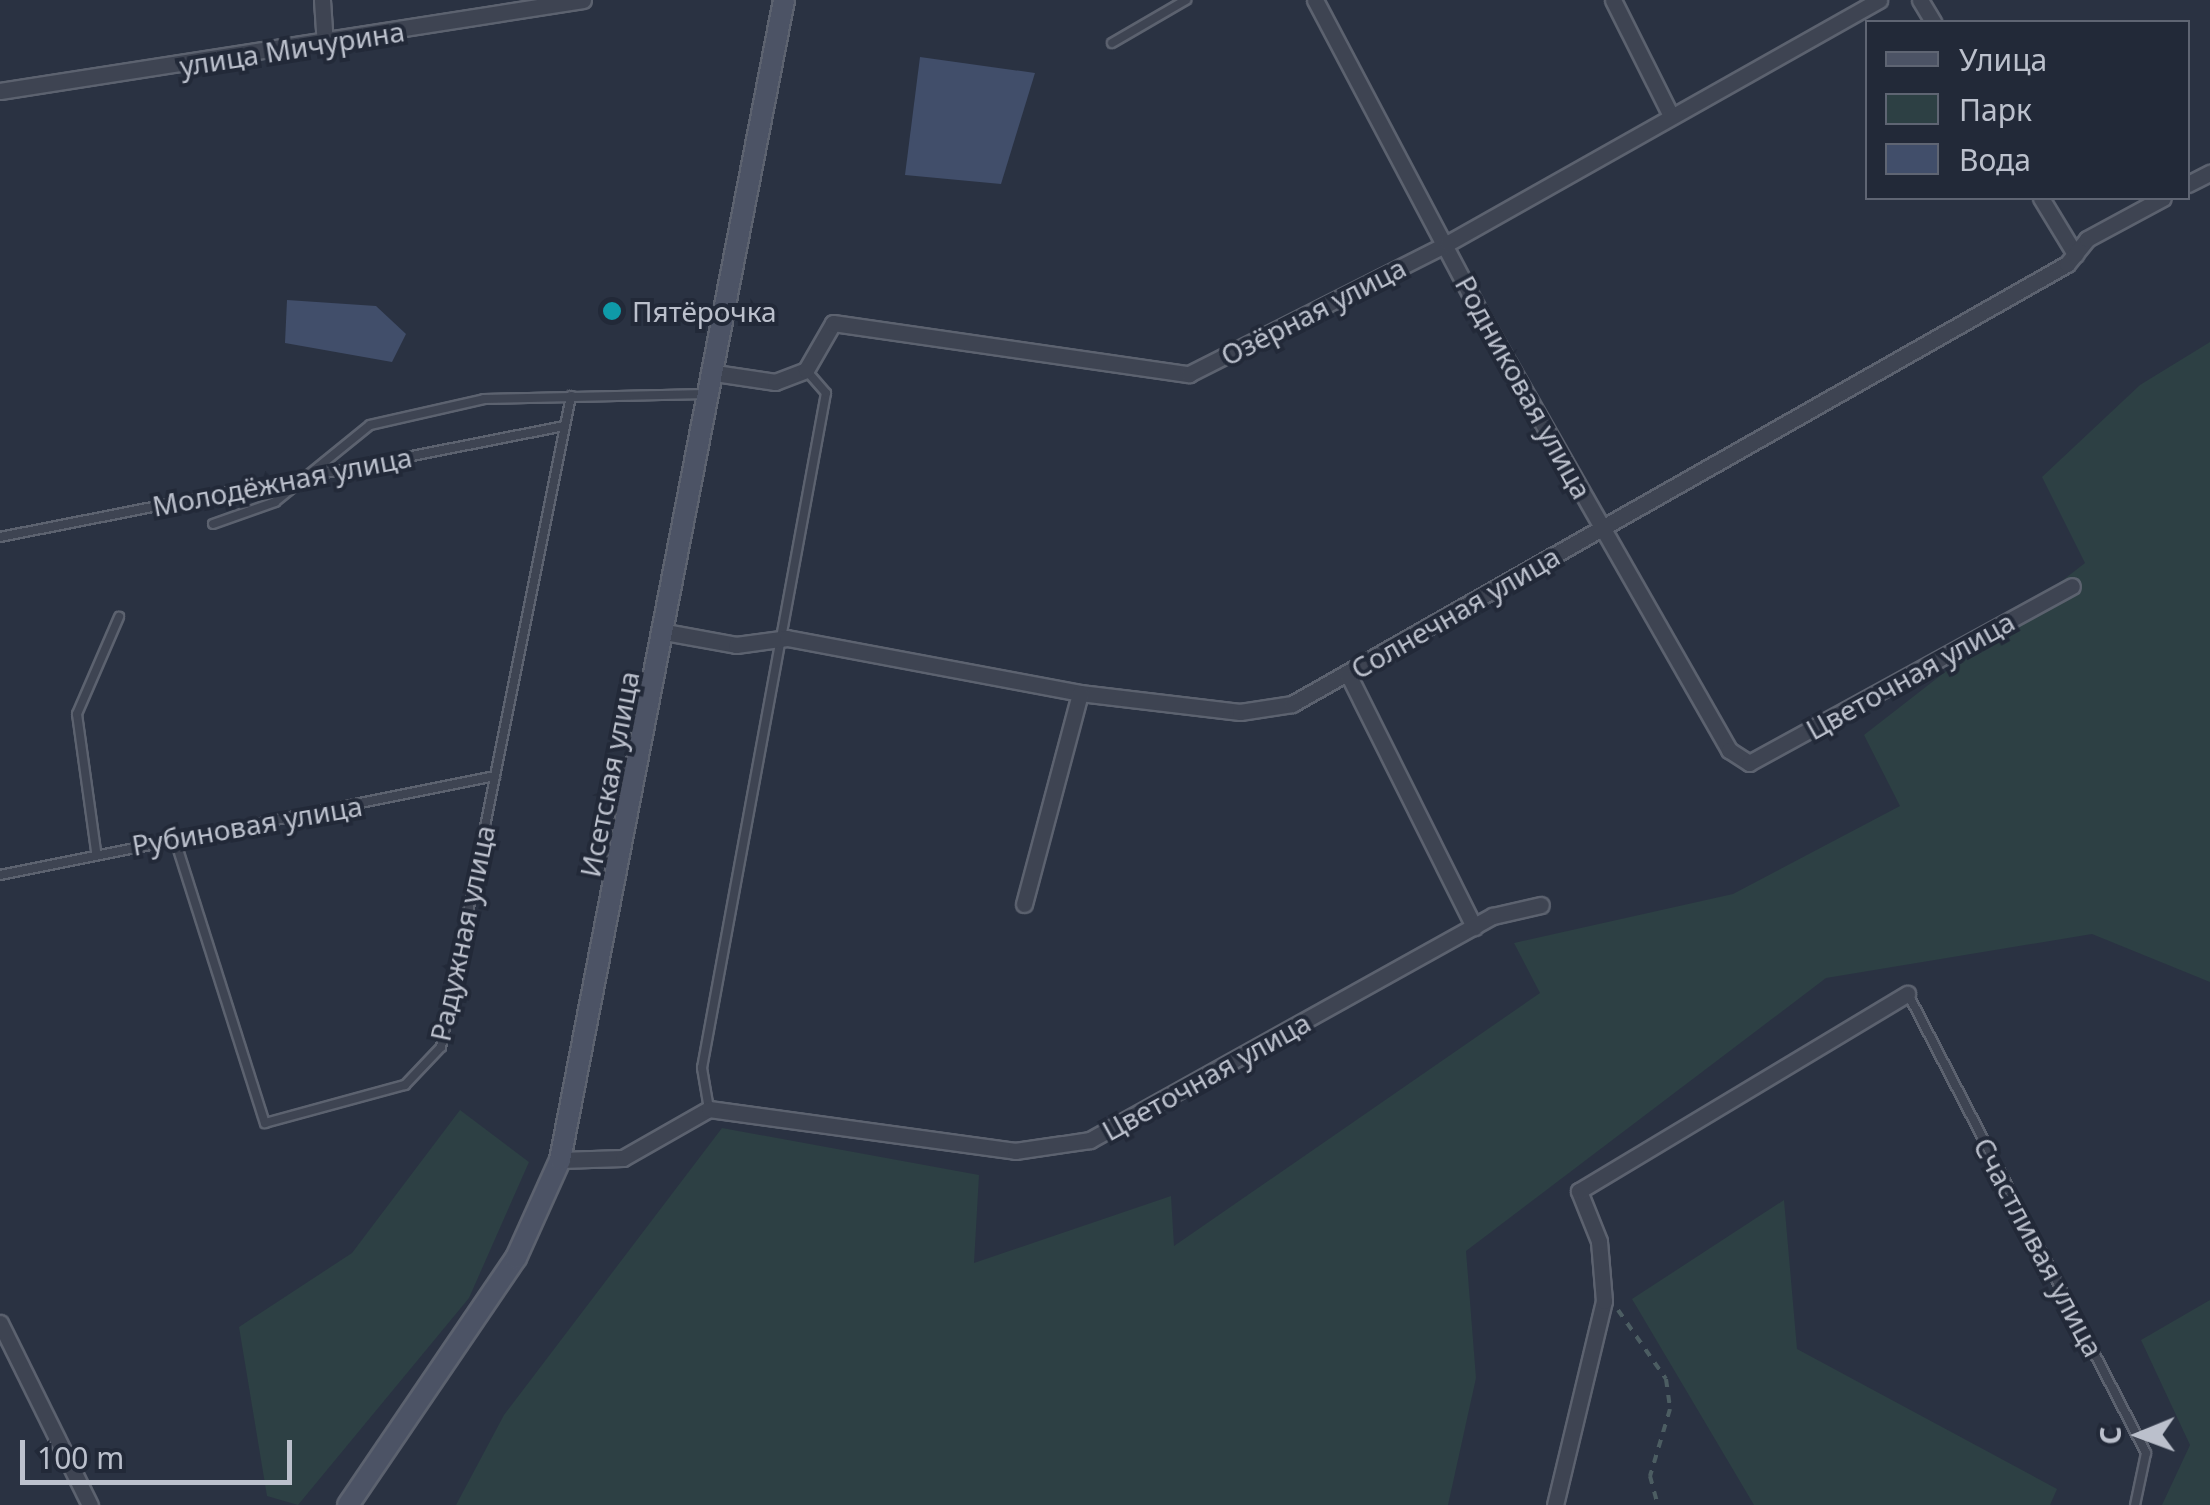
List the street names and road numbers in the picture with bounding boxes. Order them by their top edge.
street label: улица Мичурина [177,14,407,82]
street label: Озёрная улица [1215,250,1411,372]
street label: Родниковая улица [1449,270,1599,504]
street label: Молодёжная улица [149,439,415,523]
street label: Солнечная улица [1345,539,1565,685]
street label: Цветочная улица [1800,604,2020,746]
street label: Исетская улица [573,668,645,880]
street label: Рубиновая улица [129,788,365,862]
street label: Радужная улица [423,822,501,1044]
street label: Цветочная улица [1096,1005,1316,1147]
street label: Счастливая улица [1967,1132,2111,1362]

